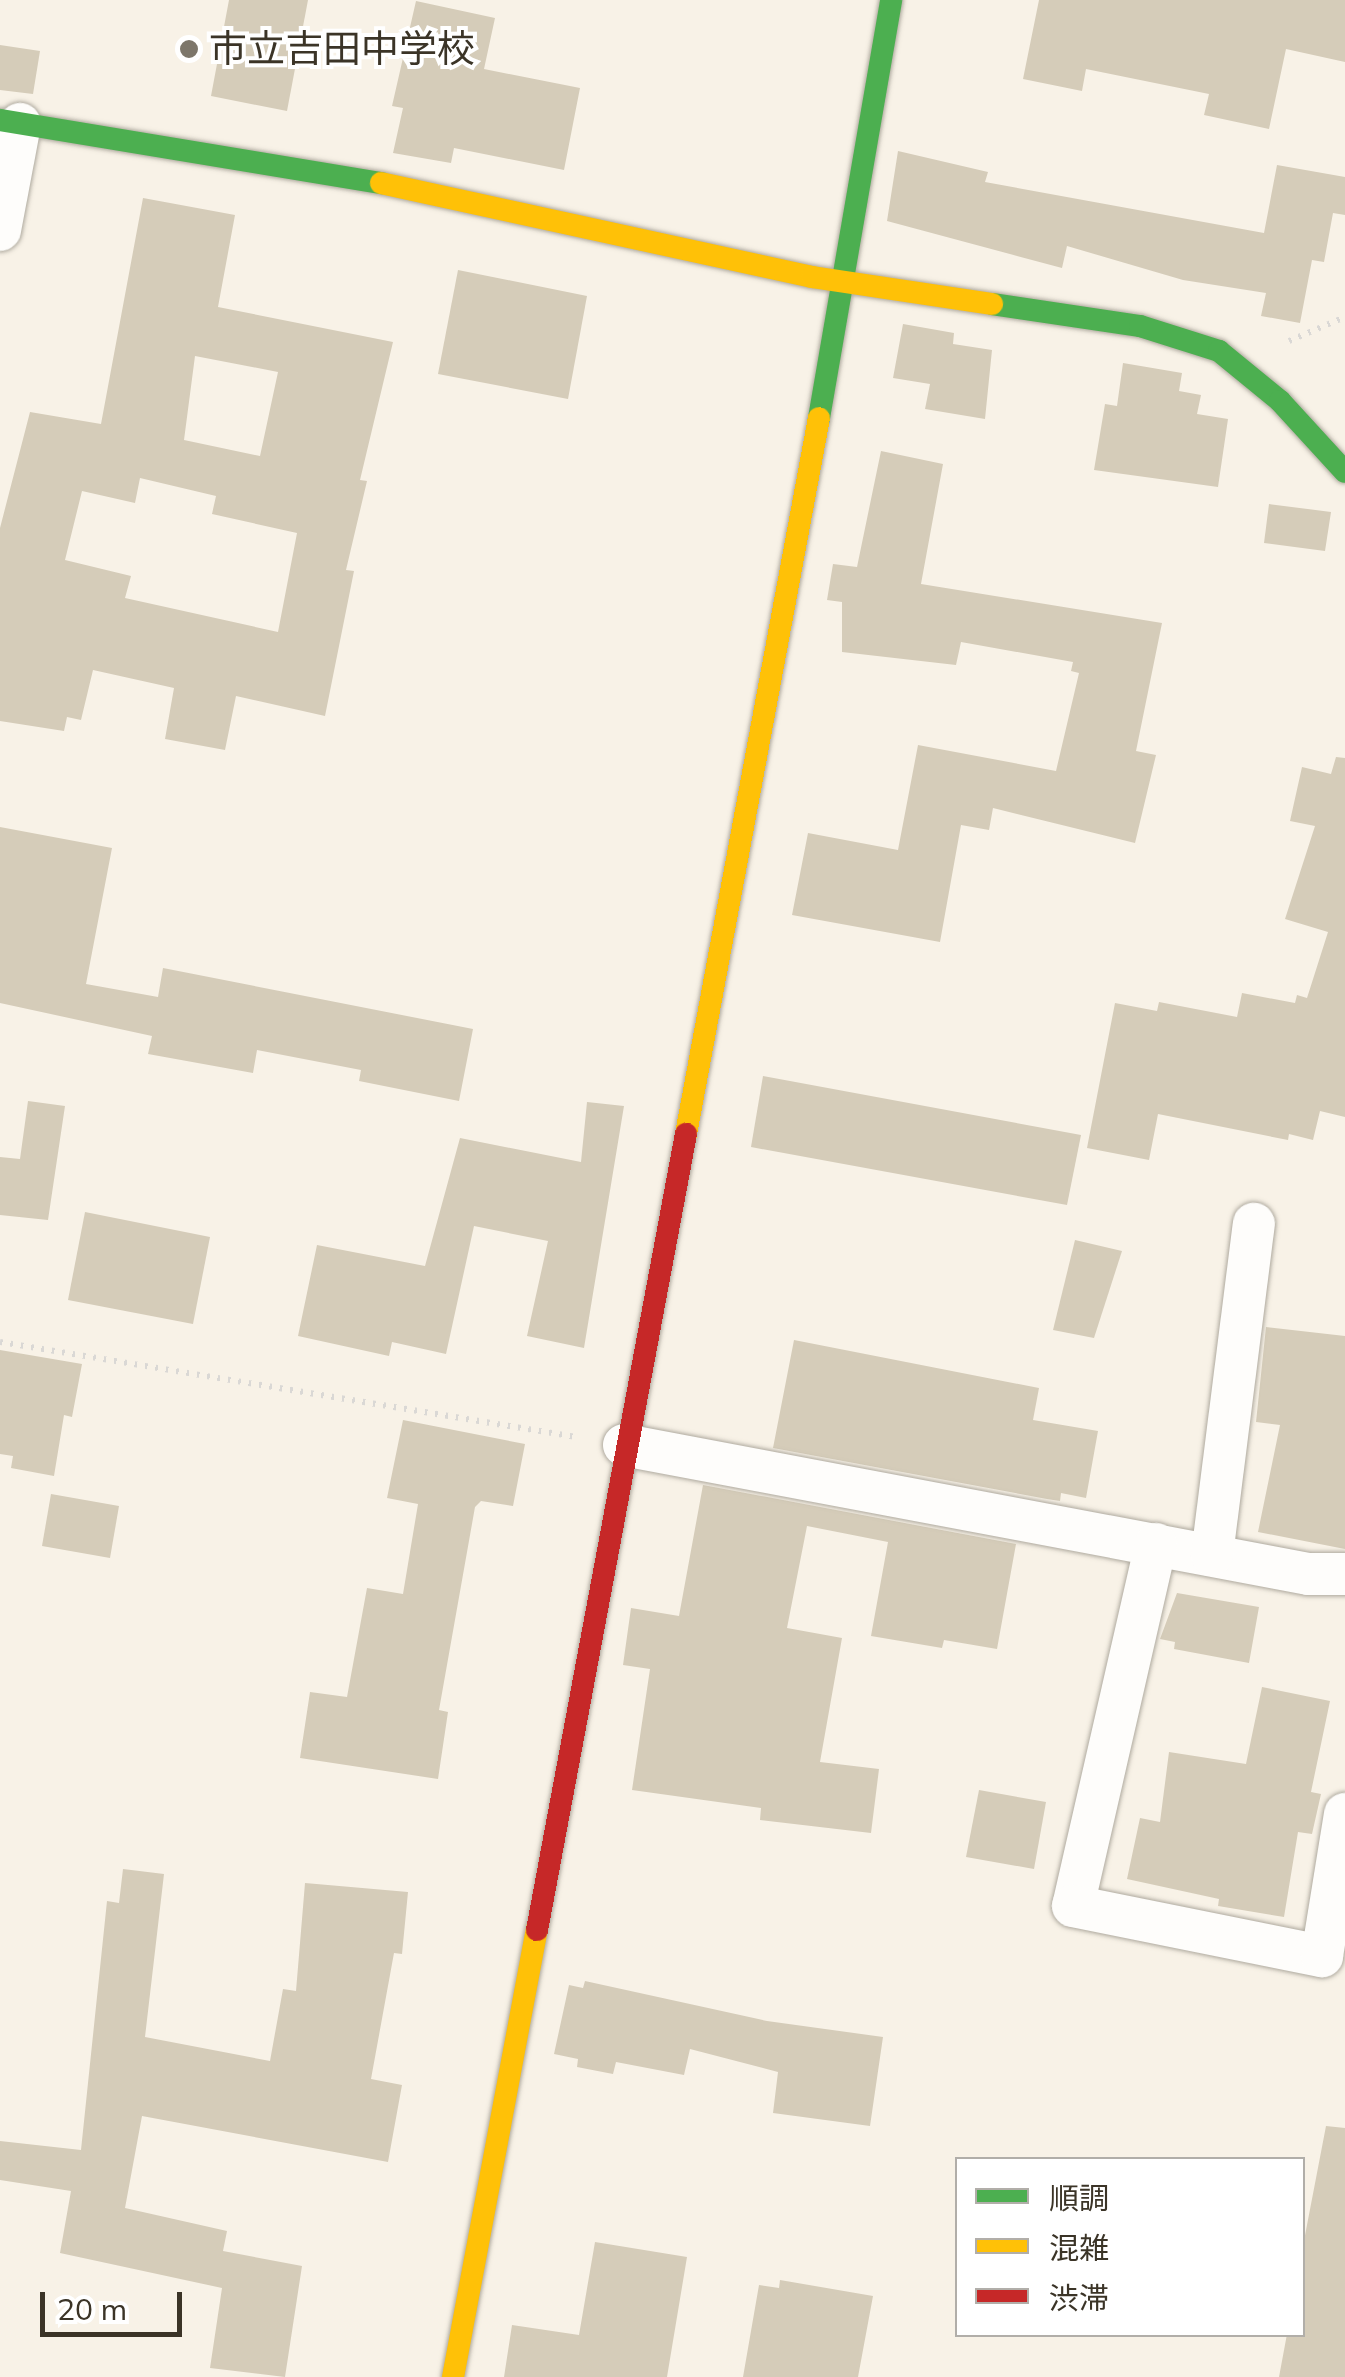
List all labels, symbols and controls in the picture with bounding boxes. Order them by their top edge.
place label: 市立吉田中学校 [209,26,475,72]
marker: 市立吉田中学校 [178,38,200,60]
legend [955,2157,1305,2337]
text: 順調 [1049,2179,1109,2217]
text: 混雑 [1049,2229,1109,2267]
scale bar [45,2272,188,2334]
text: 渋滞 [1049,2279,1109,2317]
text: 20 m [57,2290,127,2328]

